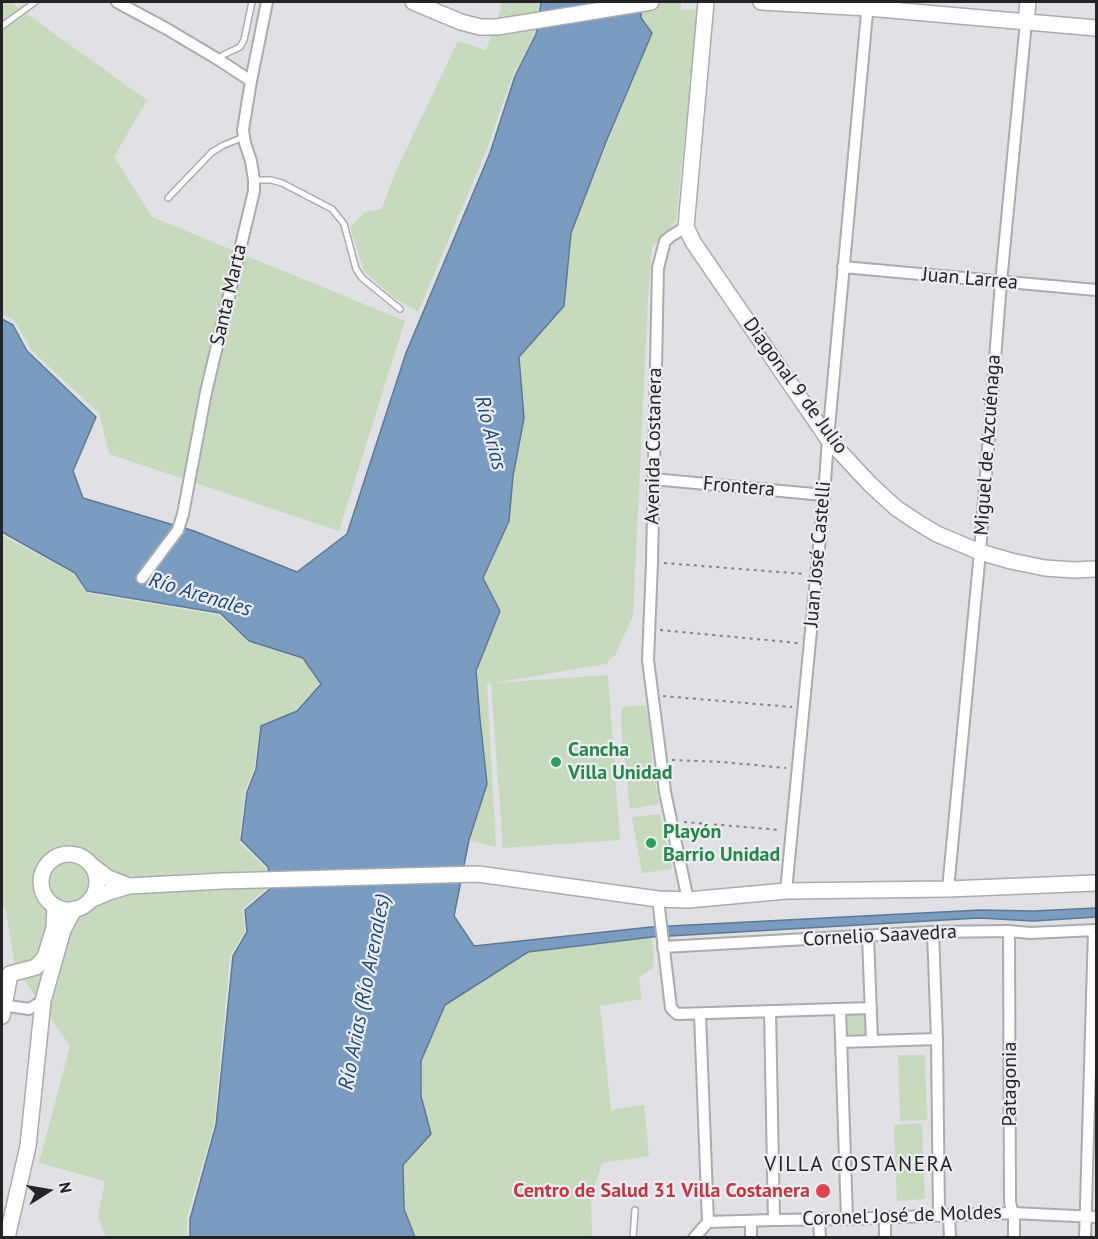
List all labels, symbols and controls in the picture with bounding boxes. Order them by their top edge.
street label: Santa Marta [206,242,252,348]
street label: Juan Larrea [921,263,1019,295]
street label: Diagonal 9 de Julio [737,313,853,459]
street label: Miguel de Azcuénaga [970,354,1006,536]
street label: Avenida Costanera [641,367,667,525]
water label: Río Arias [469,393,511,473]
street label: Frontera [702,472,776,502]
street label: Juan José Castelli [800,480,836,628]
water label: Río Arenales [145,567,255,623]
place label: Cancha Villa Unidad [568,738,672,785]
marker: Cancha Villa Unidad [549,755,563,769]
place label: Playón Barrio Unidad [663,820,780,867]
marker: Playón Barrio Unidad [644,836,658,850]
water label: Río Arias (Río Arenales) [334,892,396,1092]
street label: Cornelio Saavedra [802,920,958,952]
street label: Patagonia [998,1042,1022,1126]
district label: VILLA COSTANERA [764,1152,954,1178]
north arrow [18,1161,78,1221]
place label: Centro de Salud 31 Villa Costanera [513,1179,810,1203]
text: N [55,1180,76,1195]
marker: Centro de Salud 31 Villa Costanera [814,1182,832,1200]
street label: Coronel José de Moldes [802,1201,1002,1231]

